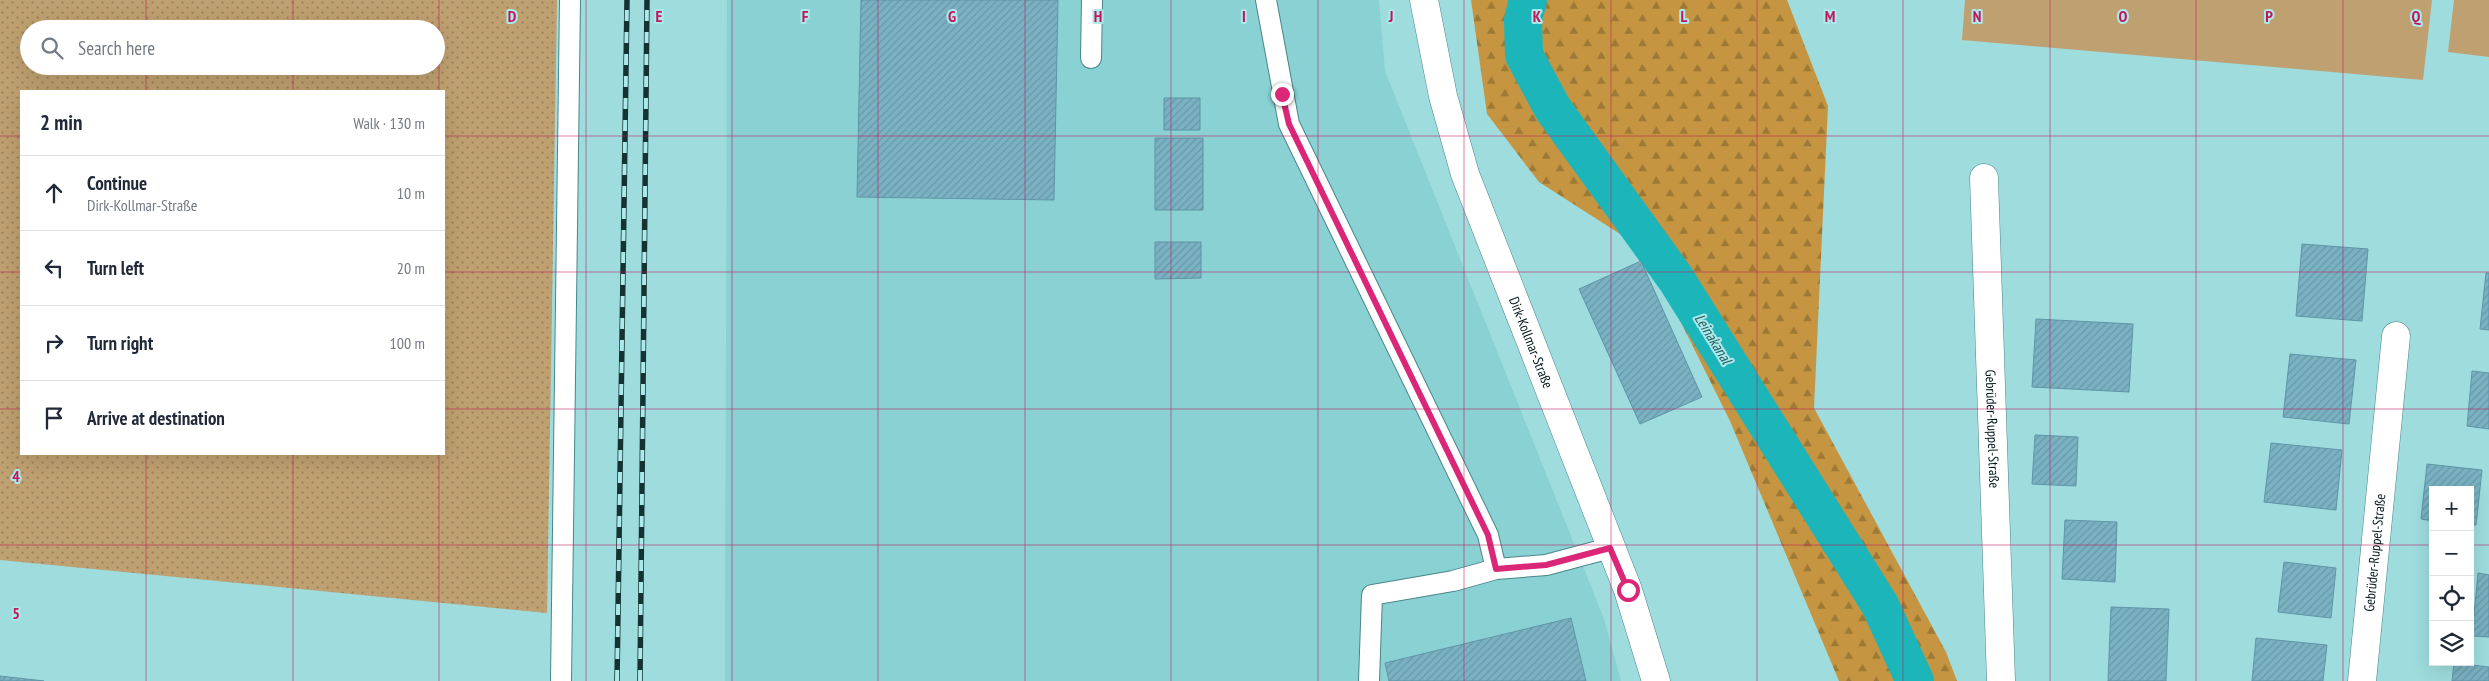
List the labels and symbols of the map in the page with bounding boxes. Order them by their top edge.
text: D [508,6,517,26]
text: E [656,6,663,26]
text: F [802,6,809,26]
text: G [948,6,956,26]
text: H [1094,6,1102,26]
text: I [1242,6,1246,26]
text: J [1388,6,1393,26]
text: K [1533,6,1542,26]
text: L [1681,6,1688,26]
text: M [1825,6,1835,26]
text: N [1973,6,1981,26]
text: O [2119,6,2128,26]
text: P [2265,6,2273,26]
text: Q [2412,6,2422,26]
route end [1271,83,1294,106]
street label: Dirk-Kollmar-Straße [1505,294,1557,391]
water label: Leinakanal [1691,310,1737,369]
street label: Gebrüder-Ruppel-Straße [1981,369,2003,489]
text: 4 [12,466,20,486]
street label: Gebrüder-Ruppel-Straße [2360,493,2389,613]
route start [1617,579,1640,602]
text: 5 [12,603,20,623]

